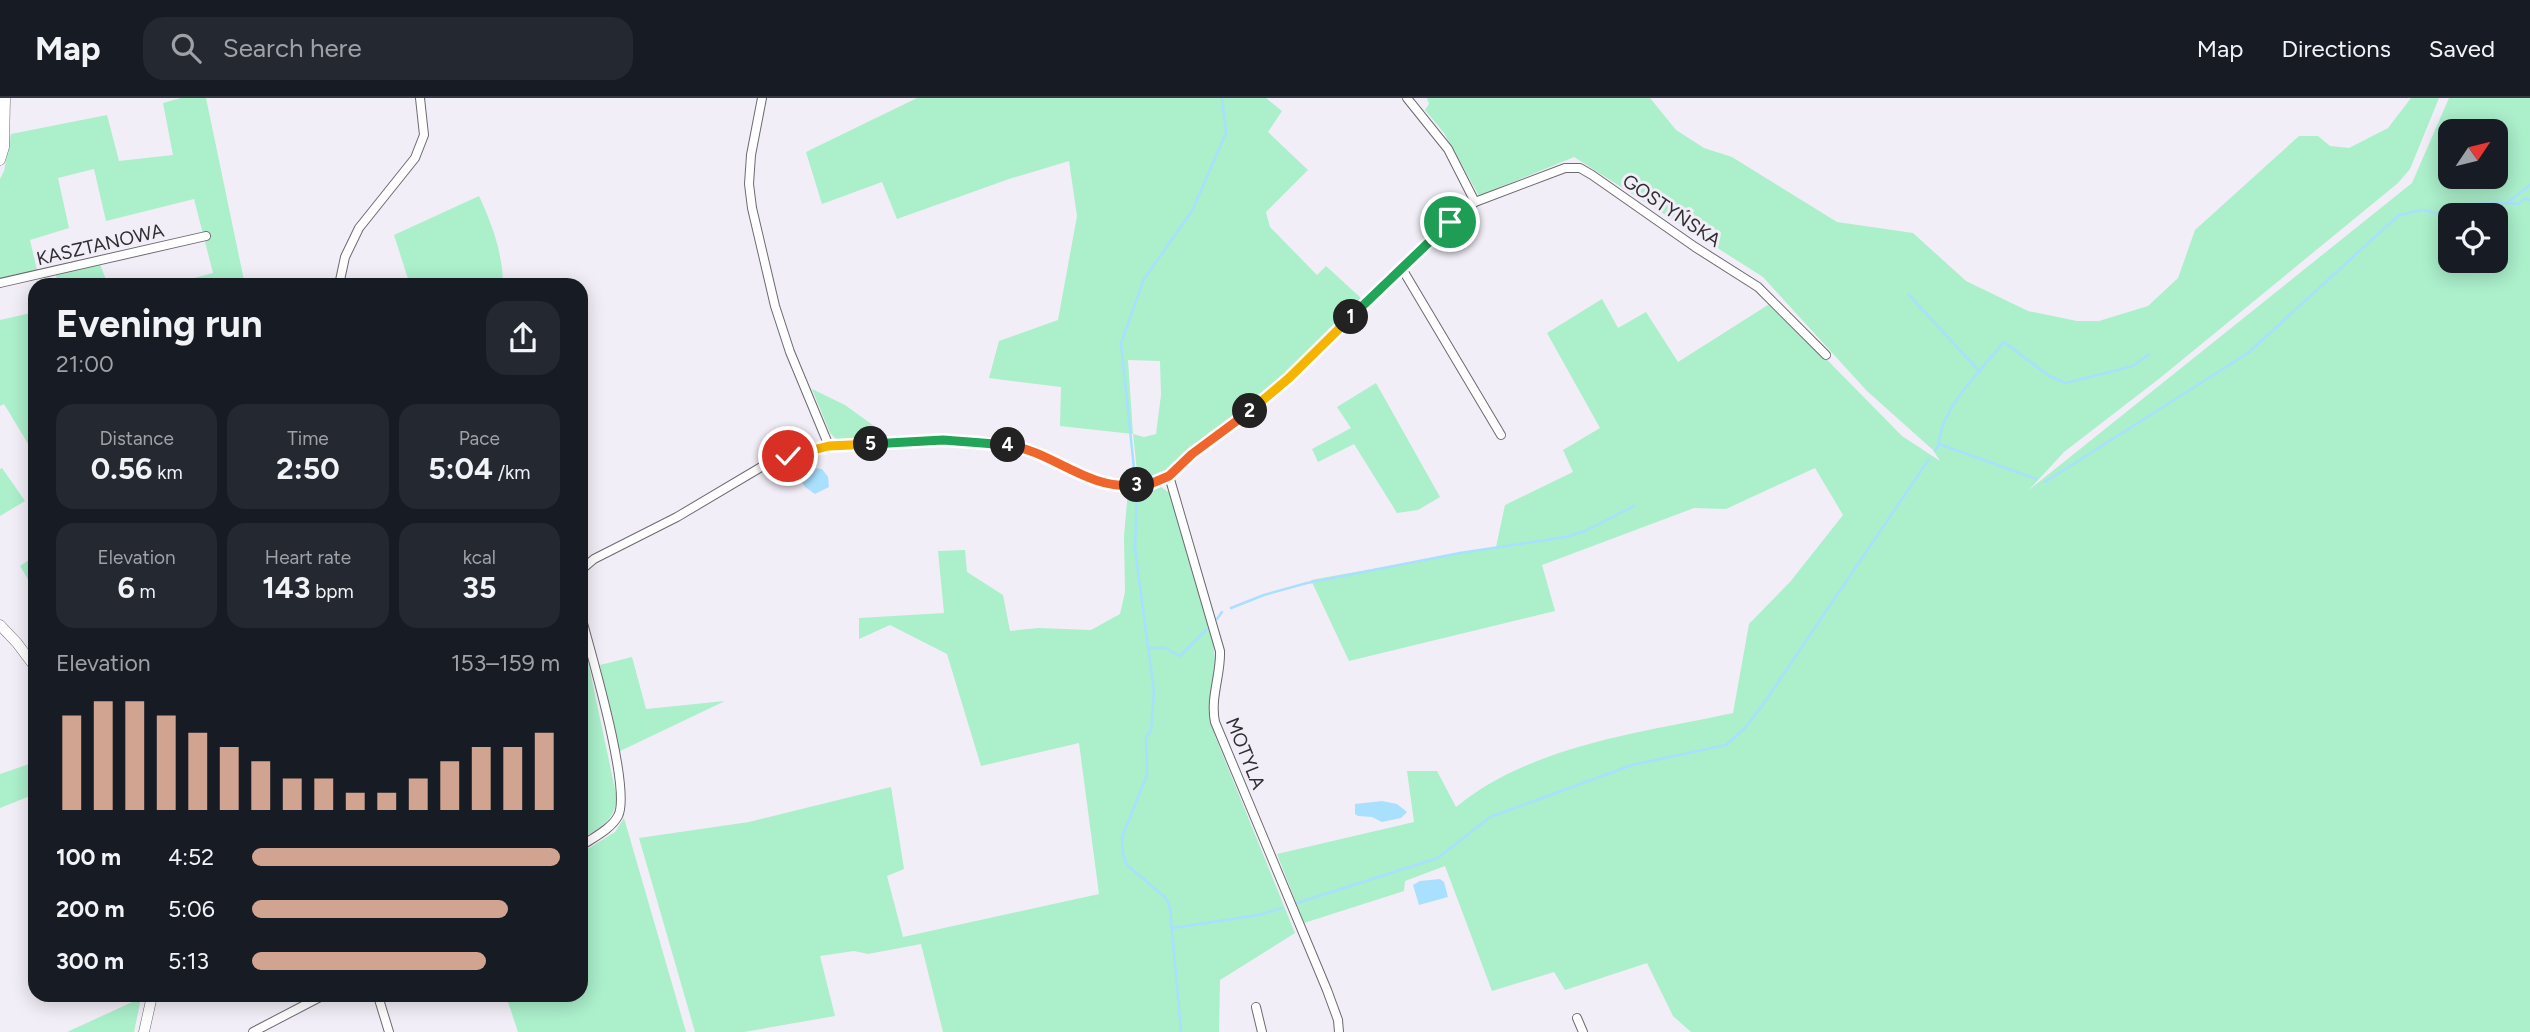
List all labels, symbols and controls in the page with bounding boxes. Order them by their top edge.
search box [143,17,633,80]
text: Map [35,29,101,68]
icon: search [167,29,205,67]
text: Search here [223,32,362,64]
text: Map [2197,34,2243,63]
text: Directions [2281,34,2391,63]
text: Saved [2429,34,2495,63]
north arrow [2438,119,2508,189]
map controls [2438,119,2508,273]
street label: GOSTYŃSKA [1618,169,1725,252]
pin [1420,192,1480,252]
icon: arrive [1431,203,1469,241]
button: locate [2438,203,2508,273]
street label: KASZTANOWA [34,219,166,270]
pin: 1 [1334,300,1368,334]
text: Evening run [56,301,263,347]
button: share [486,301,560,375]
text: 1 [1346,305,1355,328]
text: 21:00 [56,350,114,378]
pin: 2 [1232,394,1268,428]
text: 2 [1244,399,1255,422]
pin [758,426,818,486]
pin: 5 [854,426,888,462]
text: Distance [99,427,174,450]
text: Time [287,427,329,450]
text: Pace [459,427,500,450]
pin: 4 [990,428,1026,462]
text: 5 [865,432,876,455]
text: 4 [1001,433,1014,456]
icon: check [769,437,807,475]
text: 0.56 [91,450,152,487]
text: 2:50 [276,450,340,487]
text: 5:04 [428,450,493,487]
text: km [152,461,183,484]
text: /km [493,461,531,484]
pin: 3 [1120,468,1154,502]
text: 3 [1131,473,1142,496]
text: Elevation [98,546,176,569]
text: Heart rate [265,546,351,569]
text: kcal [463,546,496,569]
text: 6 [118,569,135,606]
text: 143 [262,569,311,606]
text: 35 [462,569,496,606]
text: m [135,580,156,603]
text: bpm [311,580,354,603]
text: Elevation [56,649,151,677]
text: 153–159 m [451,649,560,677]
street label: MOTYLA [1221,714,1270,793]
text: 100 m [56,843,121,871]
text: 4:52 [168,843,214,871]
text: 200 m [56,895,125,923]
text: 5:06 [168,895,215,923]
text: 300 m [56,947,124,975]
text: 5:13 [168,947,209,975]

